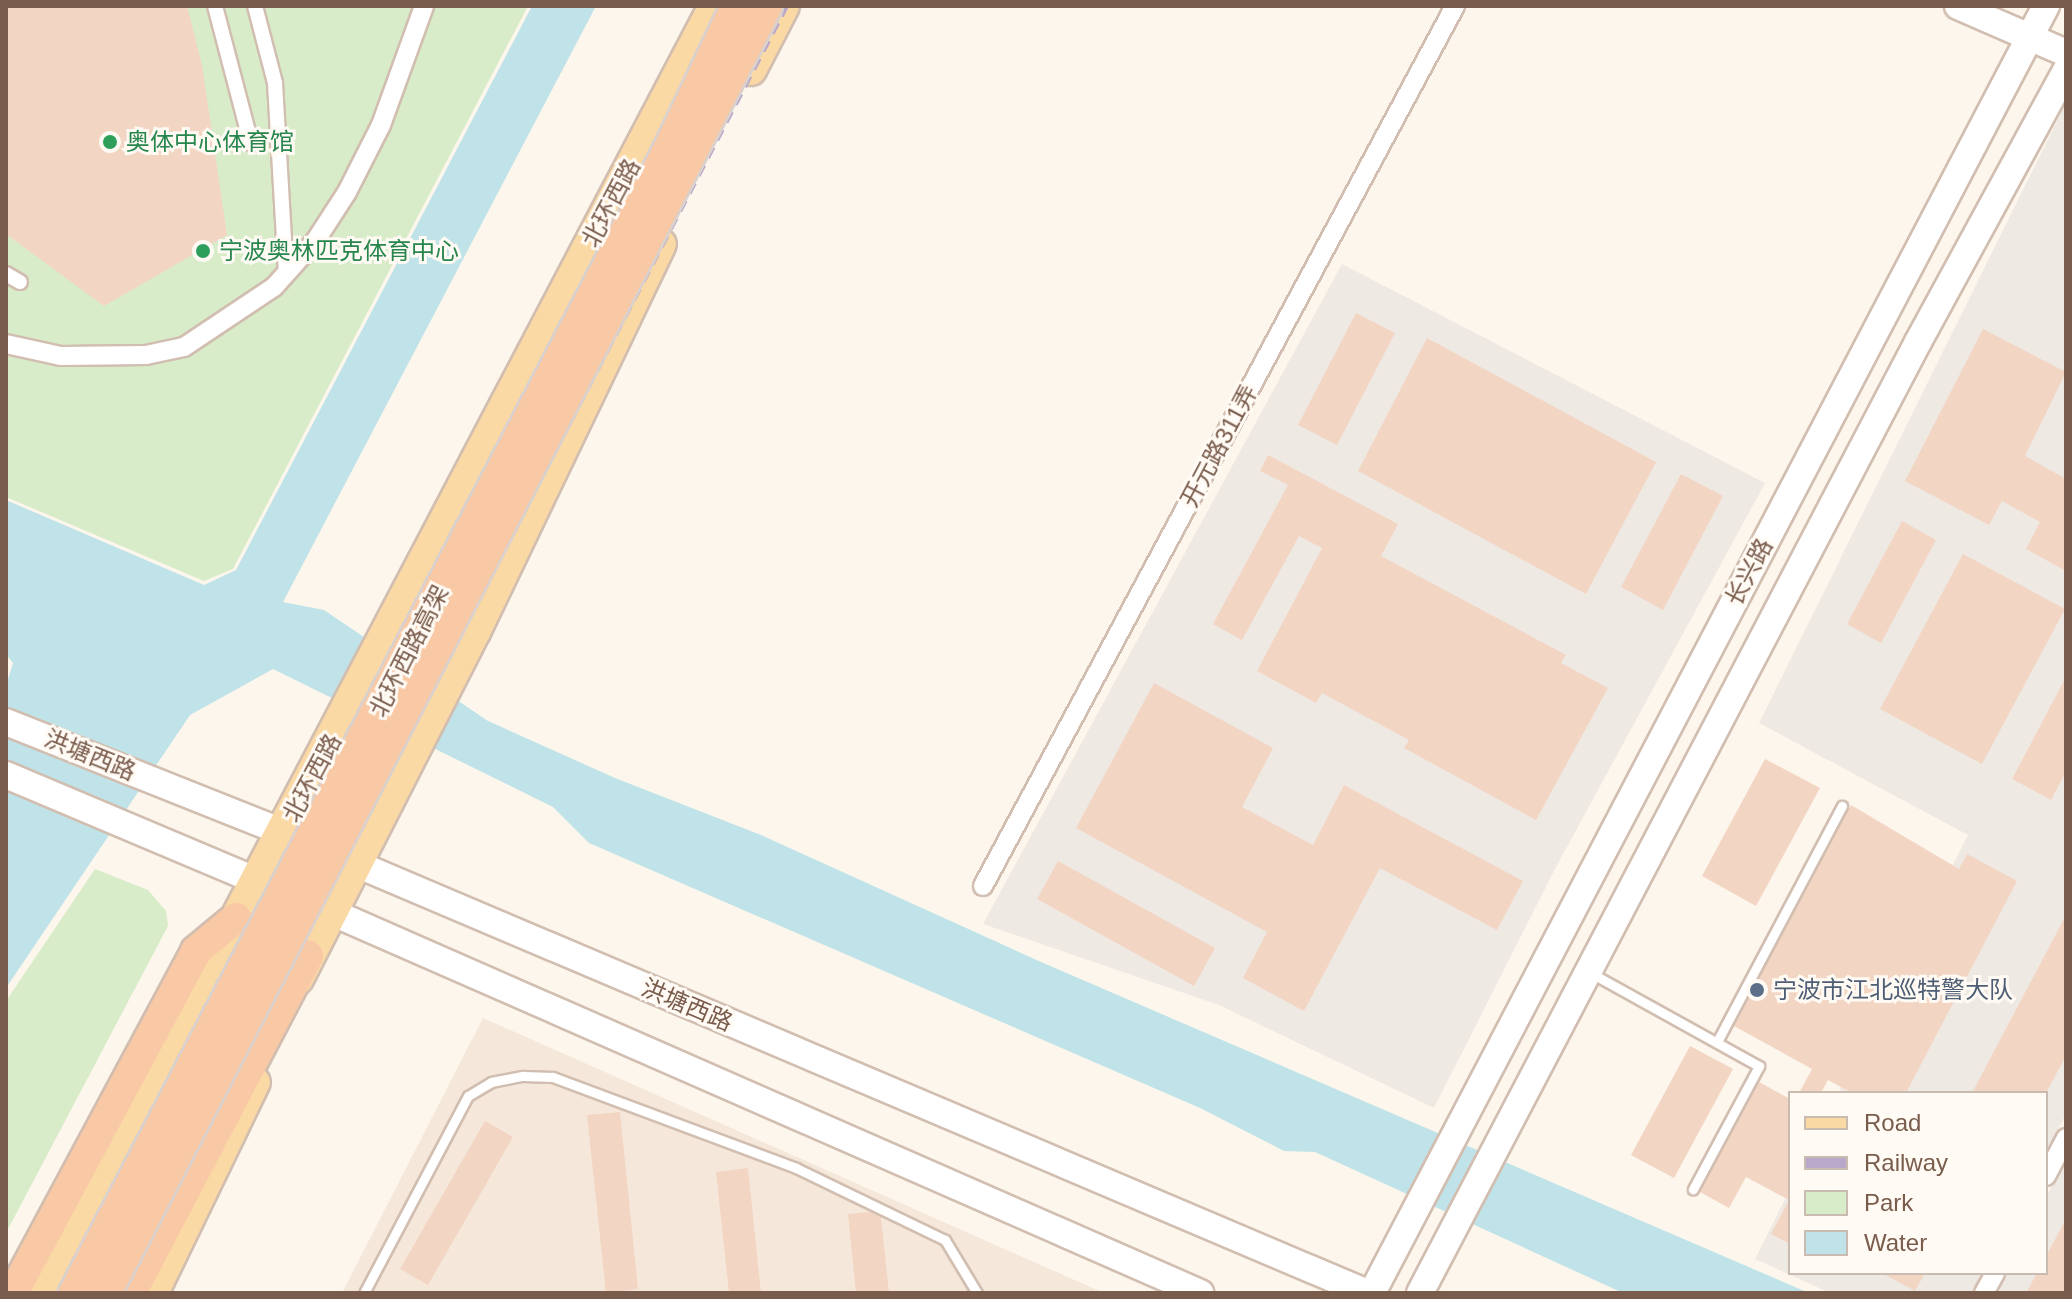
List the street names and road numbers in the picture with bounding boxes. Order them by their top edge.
street label: 北环西路 [576,154,646,252]
street label: 开元路311弄 [1175,380,1263,512]
street label: 长兴路 [1719,533,1779,611]
street label: 北环西路高架 [363,580,455,722]
street label: 洪塘西路 [40,724,140,786]
street label: 北环西路 [277,729,347,827]
street label: 洪塘西路 [637,973,737,1037]

